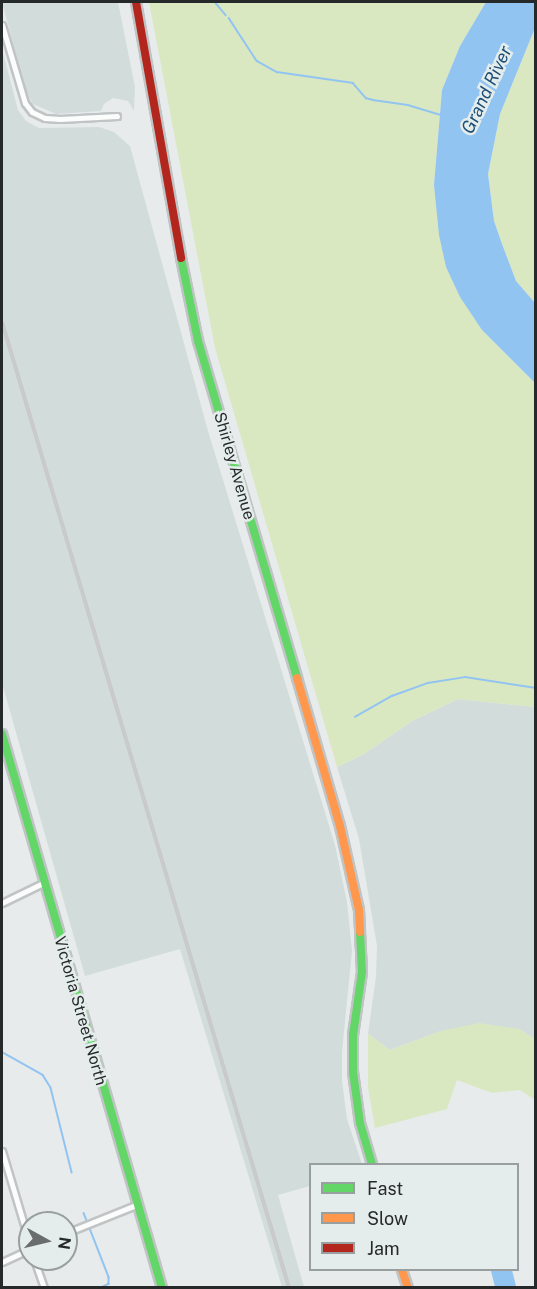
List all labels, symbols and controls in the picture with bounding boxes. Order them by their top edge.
water label: Grand River [457,43,517,137]
street label: Shirley Avenue [209,410,259,522]
street label: Victoria Street North [50,934,110,1088]
legend [309,1163,519,1271]
text: Fast [367,1178,403,1199]
text: Slow [367,1208,408,1229]
north arrow [18,1211,78,1271]
text: N [54,1236,75,1251]
text: Jam [367,1238,400,1259]

